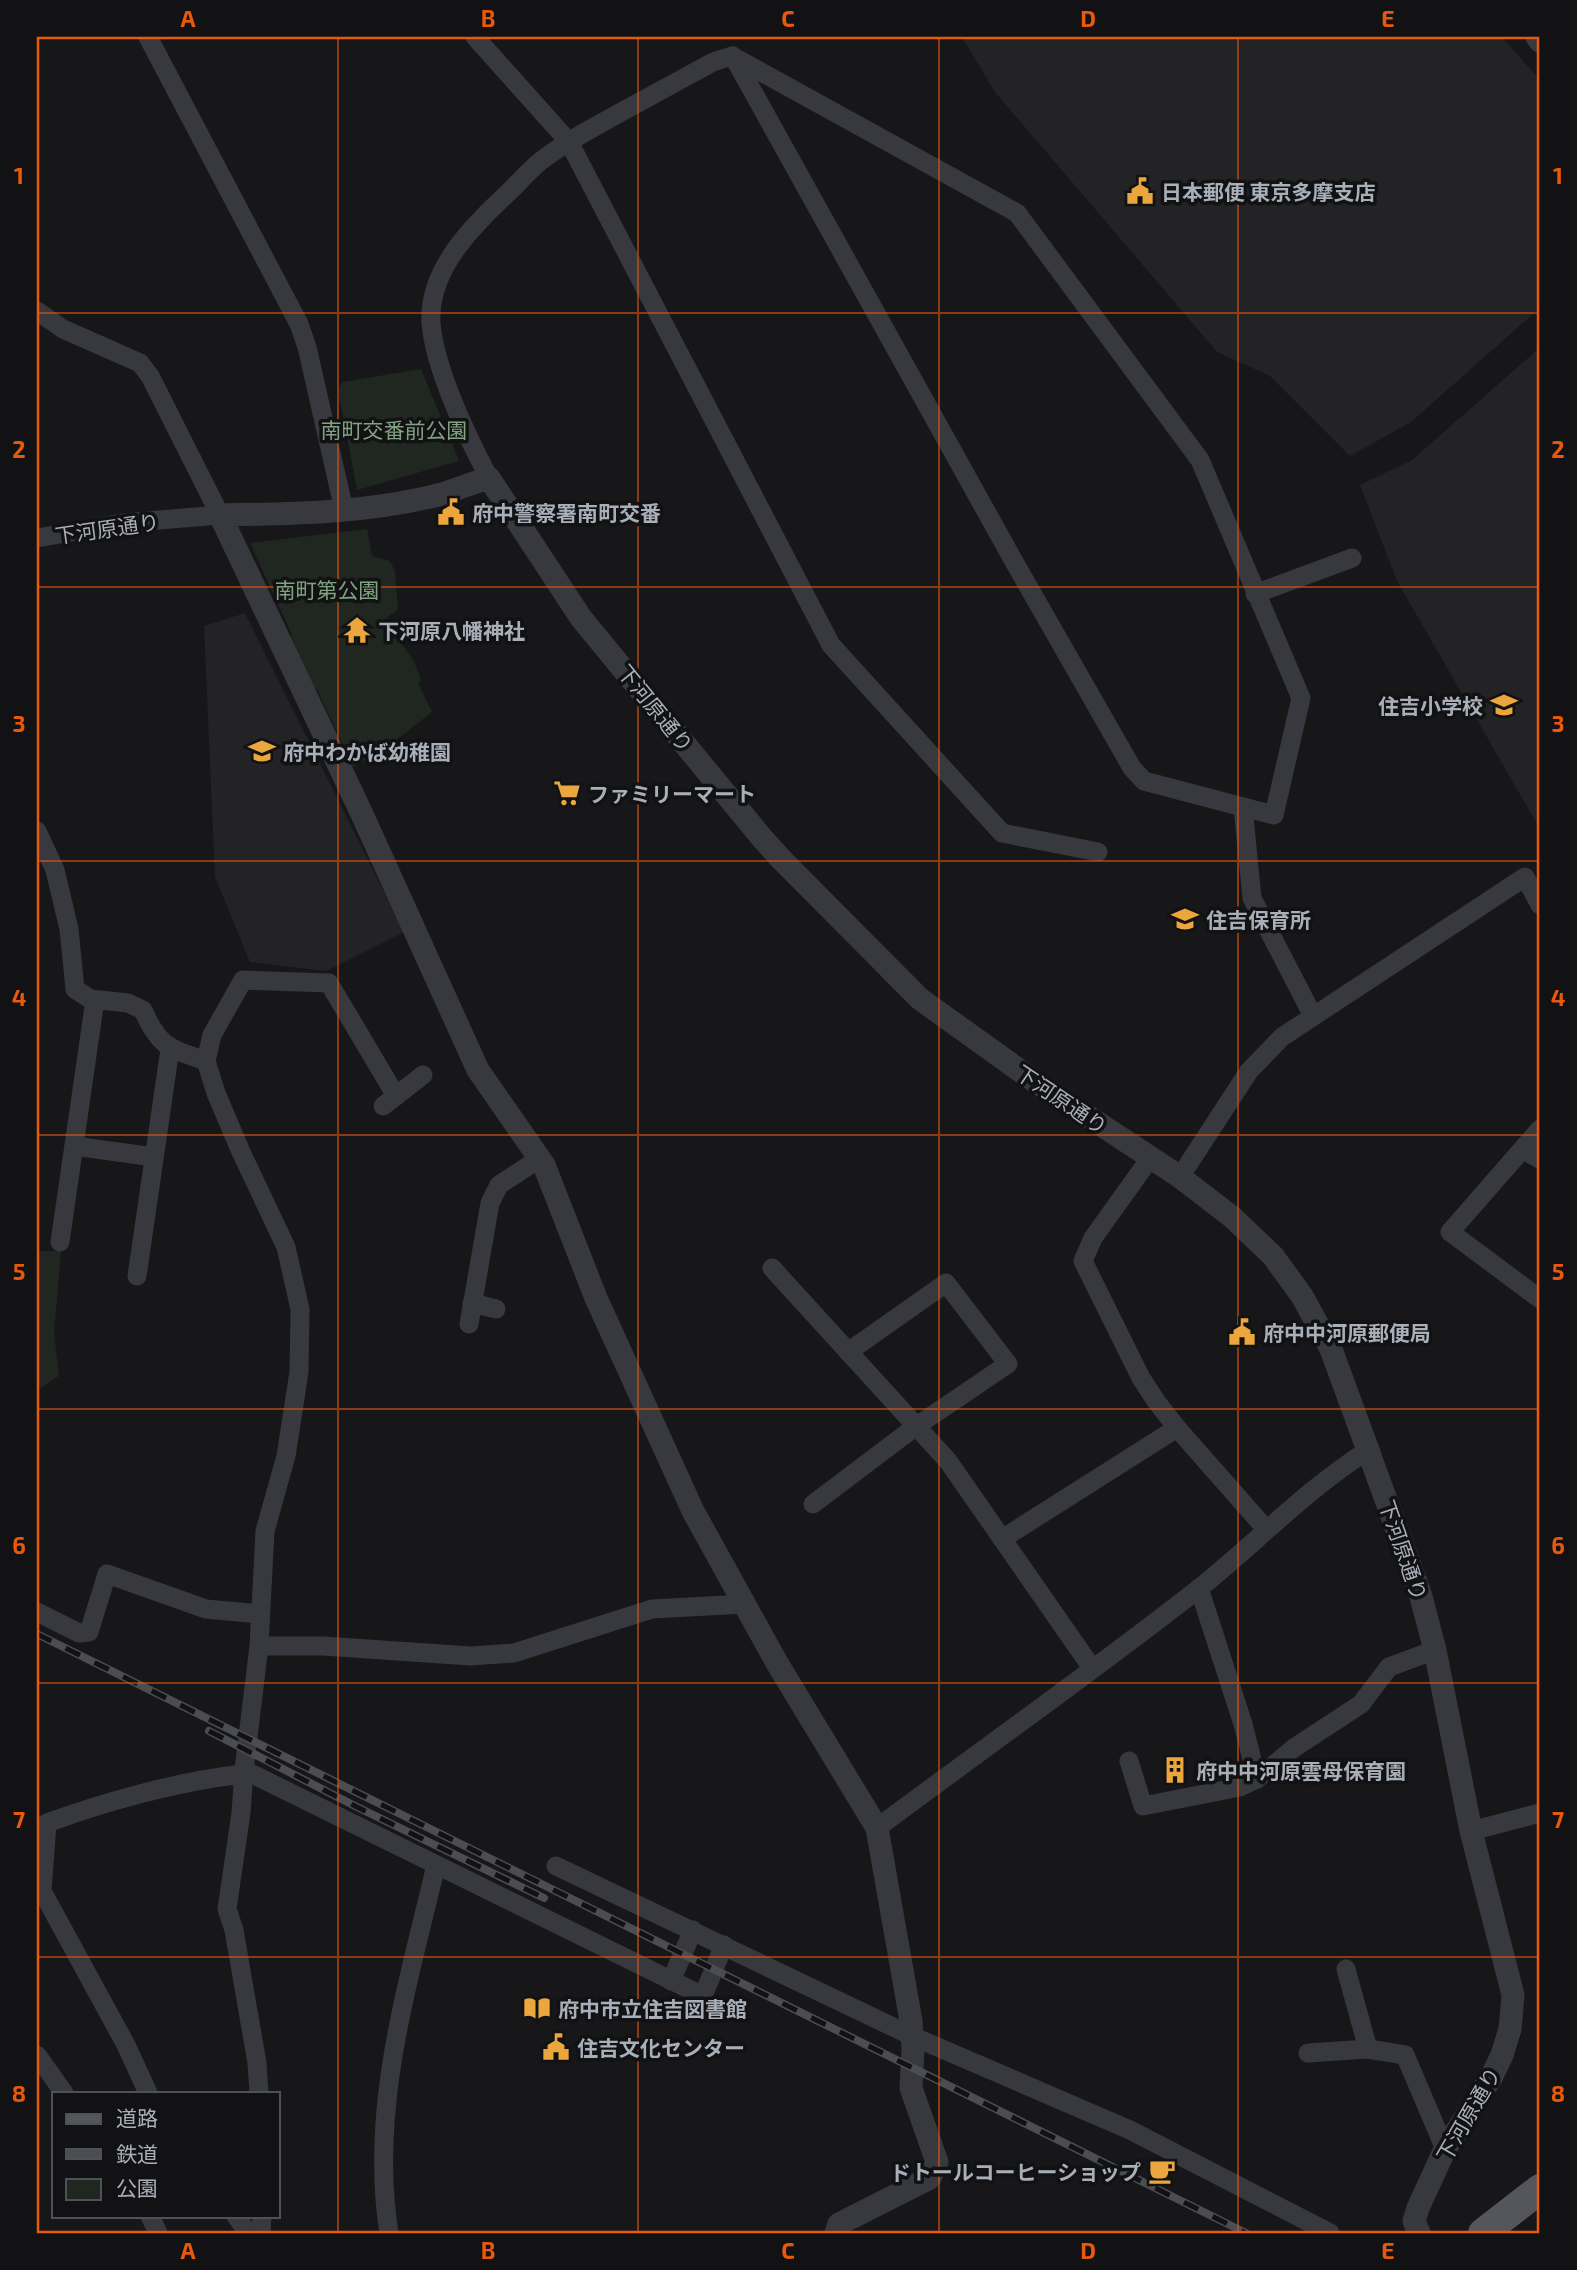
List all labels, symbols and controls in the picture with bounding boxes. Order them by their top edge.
text: A [180,4,196,32]
text: B [481,4,495,32]
text: C [781,4,795,32]
text: D [1080,4,1096,32]
text: E [1381,4,1395,32]
text: 1 [14,161,24,189]
text: 1 [1553,161,1563,189]
public building icon: 日本郵便 東京多摩支店 [1125,176,1155,206]
place label: 日本郵便 東京多摩支店 [1161,179,1376,204]
park label: 南町交番前公園 [321,417,468,442]
text: 2 [12,435,26,463]
text: 2 [1551,435,1565,463]
public building icon: 府中警察署南町交番 [436,497,466,527]
place label: 府中警察署南町交番 [472,500,661,525]
street label: 下河原通り [53,508,161,548]
park label: 南町第公園 [275,577,380,602]
temple icon: 下河原八幡神社 [342,615,372,645]
place label: 下河原八幡神社 [378,618,525,643]
street label: 下河原通り [613,659,699,757]
school or university icon: 住吉小学校 [1489,690,1519,720]
place label: 住吉小学校 [1378,693,1483,718]
text: 3 [12,709,26,737]
text: 3 [1551,709,1565,737]
school or university icon: 府中わかば幼稚園 [247,736,277,766]
place label: 府中わかば幼稚園 [283,739,451,764]
supermarket icon: ファミリーマート [552,778,582,808]
place label: ファミリーマート [588,781,756,806]
school or university icon: 住吉保育所 [1170,904,1200,934]
place label: 住吉保育所 [1206,907,1311,932]
text: 4 [12,983,26,1011]
text: 4 [1551,983,1565,1011]
street label: 下河原通り [1011,1059,1113,1139]
text: 5 [13,1257,25,1285]
text: 5 [1552,1257,1564,1285]
public building icon: 府中中河原郵便局 [1227,1317,1257,1347]
place label: 府中中河原郵便局 [1263,1320,1431,1345]
street label: 下河原通り [1375,1496,1433,1604]
text: 6 [12,1531,26,1559]
text: 6 [1551,1531,1565,1559]
building icon: 府中中河原雲母保育園 [1160,1755,1190,1785]
place label: 府中中河原雲母保育園 [1196,1758,1406,1783]
text: 7 [13,1805,25,1833]
text: 7 [1552,1805,1564,1833]
library icon: 府中市立住吉図書館 [522,1993,552,2023]
place label: 府中市立住吉図書館 [558,1996,747,2021]
public building icon: 住吉文化センター [541,2032,571,2062]
place label: 住吉文化センター [577,2035,745,2060]
street label: 下河原通り [1431,2062,1505,2166]
text: 8 [12,2079,26,2107]
text: 8 [1551,2079,1565,2107]
legend [52,2092,280,2218]
text: 道路 [116,2105,158,2130]
text: 鉄道 [116,2141,158,2166]
cafe icon: ドトールコーヒーショップ [1147,2156,1177,2186]
place label: ドトールコーヒーショップ [890,2159,1141,2184]
text: 公園 [116,2175,158,2200]
text: A [180,2236,196,2264]
text: B [481,2236,495,2264]
text: C [781,2236,795,2264]
text: D [1080,2236,1096,2264]
text: E [1381,2236,1395,2264]

